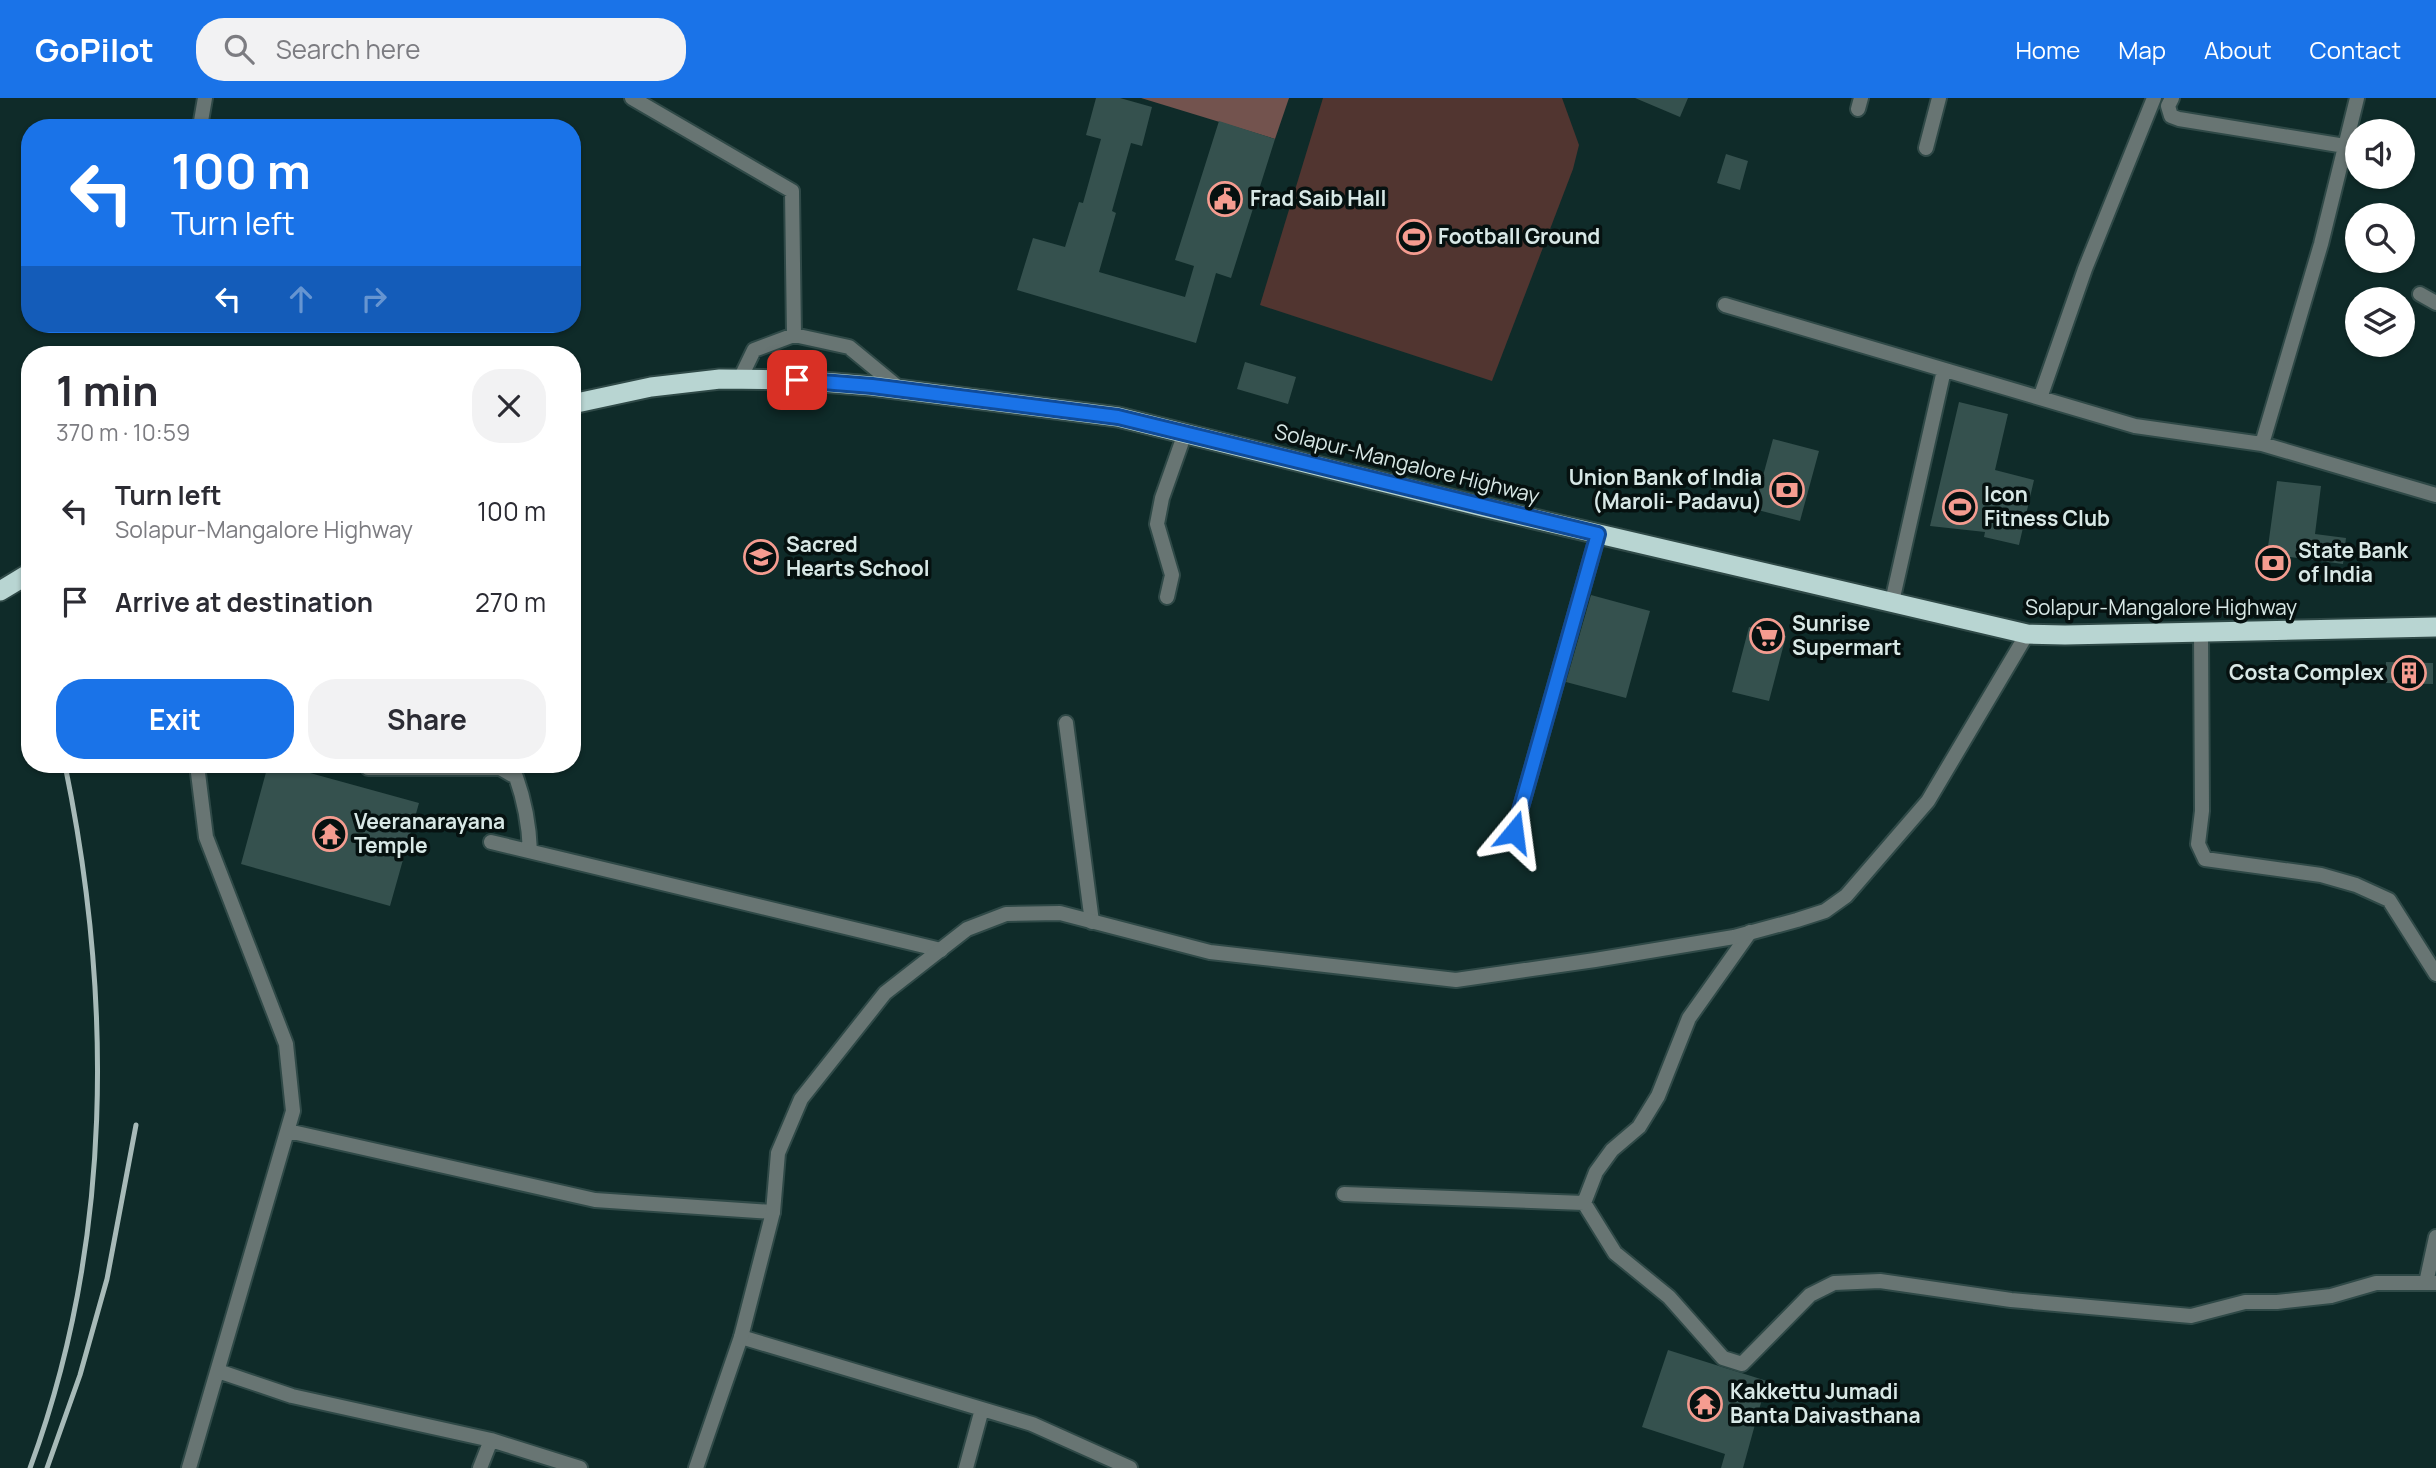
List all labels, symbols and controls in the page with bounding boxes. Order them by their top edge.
search box [196,18,686,81]
text: GoPilot [35,27,154,72]
icon: search [220,30,258,68]
text: Search here [276,31,420,67]
text: Home [2015,33,2080,66]
text: Map [2118,33,2166,66]
text: About [2204,33,2272,66]
text: Contact [2310,33,2401,66]
map controls [2345,119,2415,357]
button: sound [2345,119,2415,189]
text: 100 m [171,137,311,204]
icon: left [56,147,147,238]
public building icon: Frad Saib Hall [1206,180,1244,218]
place label: Frad Saib Hall [1250,184,1386,212]
text: Turn left [171,201,295,245]
button: search [2345,203,2415,273]
sports icon: Football Ground [1395,218,1433,256]
place label: Football Ground [1438,222,1600,250]
icon: left [209,280,247,318]
icon: ahead [282,280,320,318]
icon: right [355,280,393,318]
button: layers [2345,287,2415,357]
pin [767,350,827,410]
text: 1 min [56,361,159,419]
icon: arrive [778,361,816,399]
button: close [472,369,546,443]
text: 370 m · 10:59 [56,416,190,448]
street label: Solapur-Mangalore Highway [1272,417,1543,510]
place label: Union Bank of India (Maroli- Padavu) [1569,463,1762,515]
bank icon: Union Bank of India (Maroli- Padavu) [1768,471,1806,509]
text: Turn left [115,477,222,513]
place label: Icon Fitness Club [1984,480,2110,532]
sports icon: Icon Fitness Club [1941,488,1979,526]
icon: left [56,492,94,530]
text: 100 m [477,493,546,529]
text: Solapur-Mangalore Highway [115,513,413,545]
place label: Sacred Hearts School [786,530,930,582]
place label: State Bank of India [2298,536,2409,588]
school or university icon: Sacred Hearts School [742,538,780,576]
bank icon: State Bank of India [2254,544,2292,582]
icon: arrive [56,583,94,621]
text: Arrive at destination [115,584,373,620]
text: 270 m [475,584,546,620]
street label: Solapur-Mangalore Highway [2025,593,2297,621]
place label: Sunrise Supermart [1792,609,1901,661]
supermarket icon: Sunrise Supermart [1748,617,1786,655]
building icon: Costa Complex [2390,654,2428,692]
place label: Costa Complex [2229,658,2384,686]
button: Exit [56,679,294,759]
button: Share [308,679,546,759]
position arrow [1477,795,1551,869]
place label: Veeranarayana Temple [354,807,505,859]
temple icon: Veeranarayana Temple [311,815,349,853]
place label: Kakkettu Jumadi Banta Daivasthana [1730,1377,1921,1429]
temple icon: Kakkettu Jumadi Banta Daivasthana [1686,1385,1724,1423]

